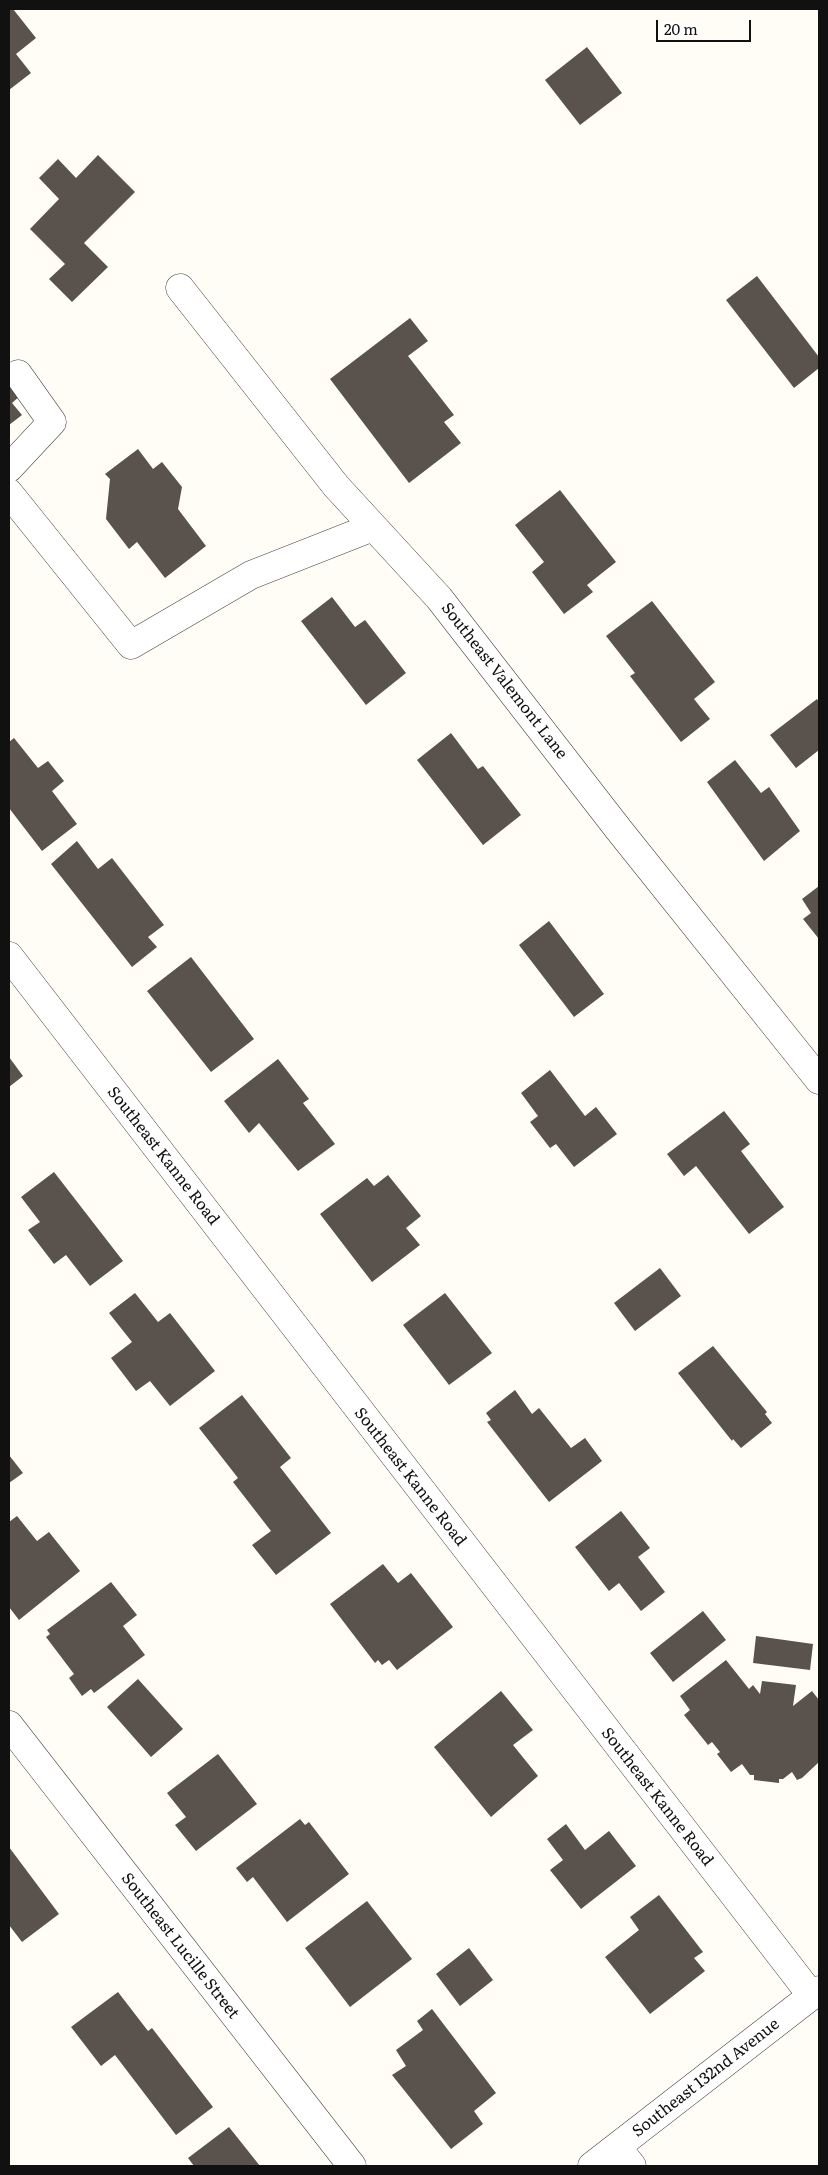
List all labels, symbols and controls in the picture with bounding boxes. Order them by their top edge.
scale bar [658,10,753,42]
text: 20 m [664,17,698,40]
street label: Southeast Valemont Lane [437,599,571,763]
street label: Southeast Kanne Road [103,1083,223,1229]
street label: Southeast Kanne Road [350,1404,470,1550]
street label: Southeast Kanne Road [597,1724,717,1870]
street label: Southeast Lucille Street [117,1869,243,2023]
street label: Southeast 132nd Avenue [629,2015,783,2141]

